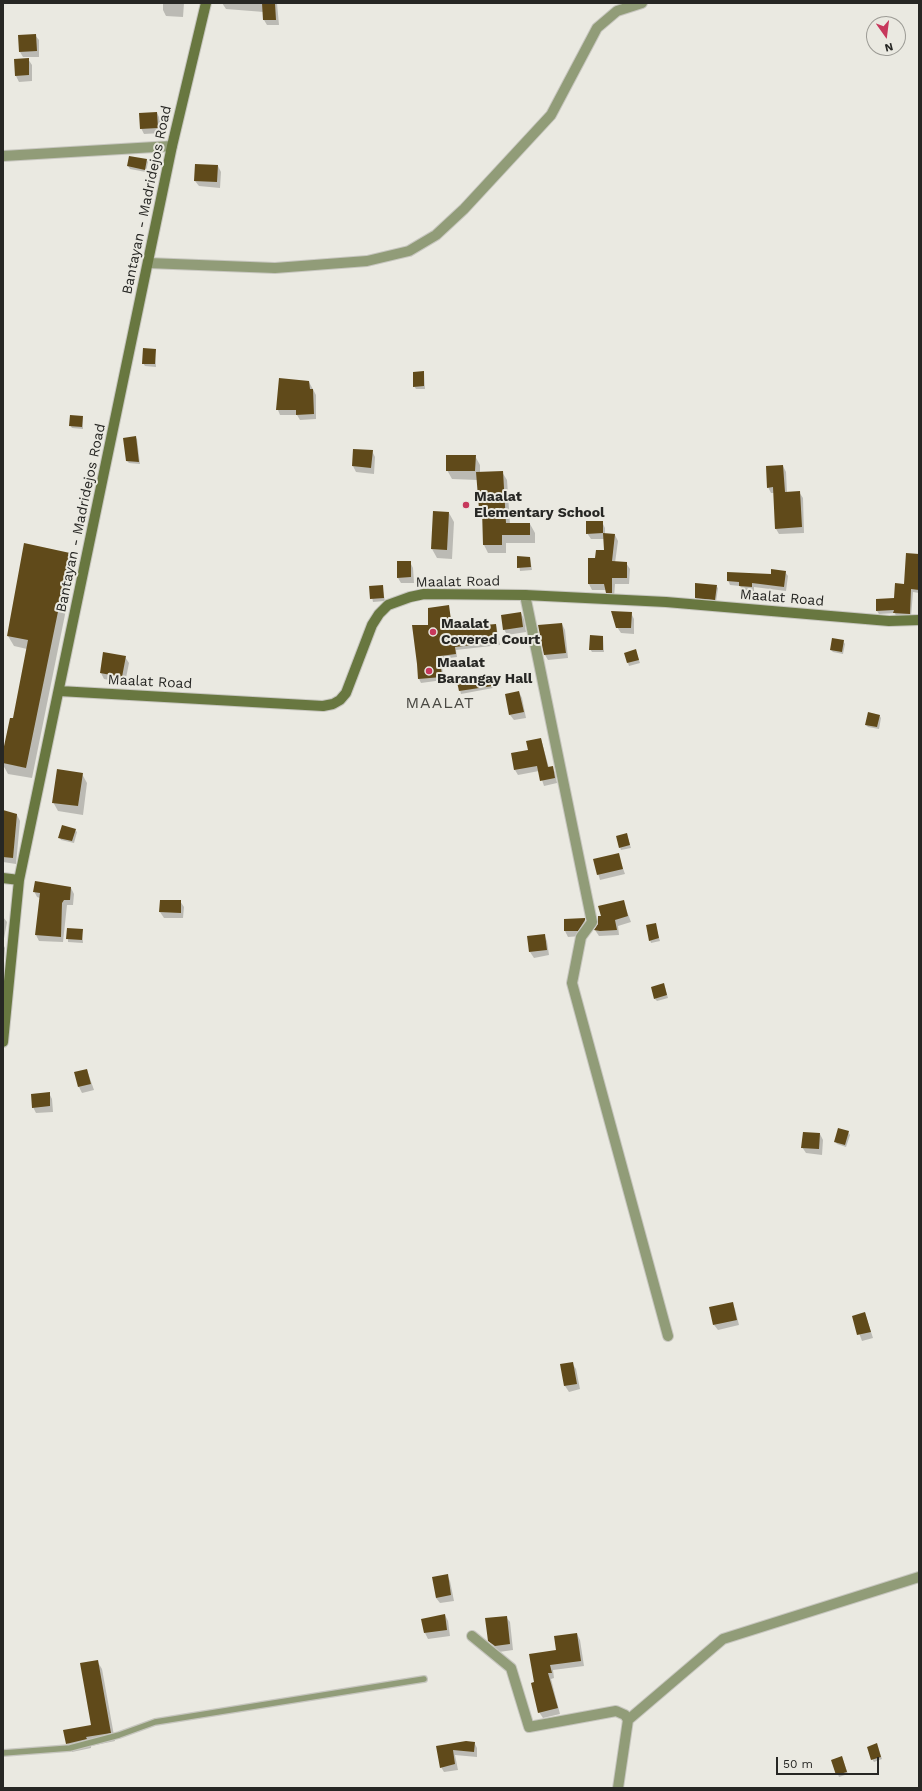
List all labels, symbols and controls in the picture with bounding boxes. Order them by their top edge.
north arrow [866,16,906,56]
text: N [883,40,894,54]
street label: Bantayan - Madridejos Road [119,104,175,296]
street label: Bantayan - Madridejos Road [53,422,109,614]
place label: Maalat Elementary School [474,489,605,522]
marker: Maalat Elementary School [461,500,471,510]
street label: Maalat Road [416,573,500,591]
street label: Maalat Road [739,586,825,610]
place label: Maalat Covered Court [441,616,540,648]
marker: Maalat Covered Court [428,627,438,637]
place label: Maalat Barangay Hall [437,655,532,688]
marker: Maalat Barangay Hall [424,666,434,676]
street label: Maalat Road [107,671,193,693]
district label: MAALAT [405,693,475,713]
scale bar [778,1749,881,1775]
text: 50 m [783,1757,813,1771]

